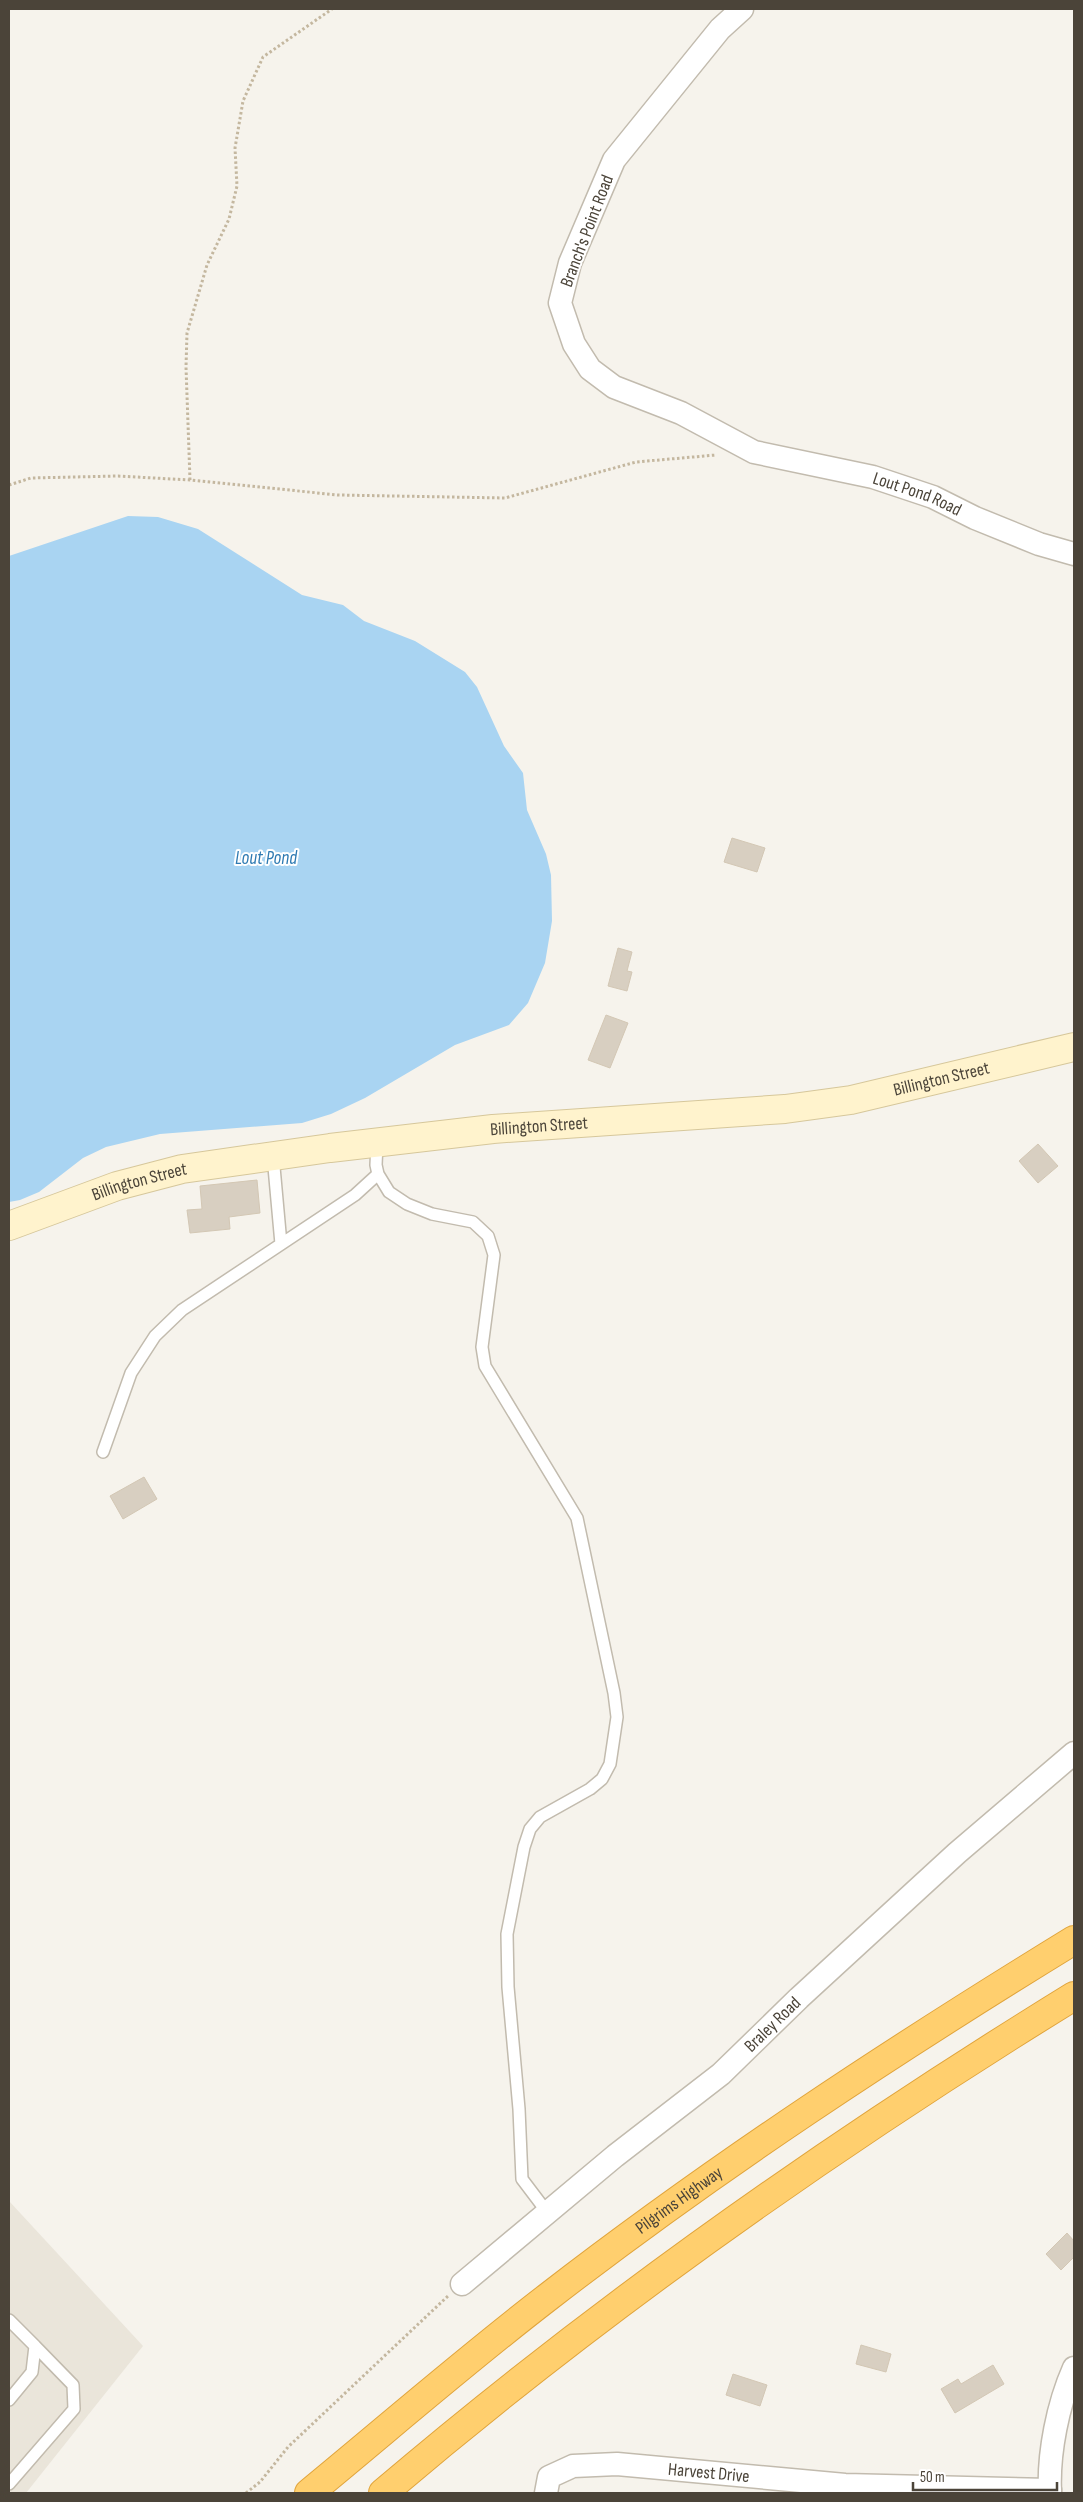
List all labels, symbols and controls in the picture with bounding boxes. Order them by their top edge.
street label: Branch's Point Road [556,172,618,290]
street label: Lout Pond Road [870,467,965,520]
water label: Lout Pond [235,847,298,870]
street label: Billington Street [891,1057,992,1100]
street label: Billington Street [489,1112,589,1140]
street label: Billington Street [89,1158,189,1205]
street label: Braley Road [740,1992,805,2056]
street label: Pilgrims Highway [631,2162,726,2238]
street label: Harvest Drive [667,2458,751,2487]
scale bar [913,2460,1057,2492]
text: 50 m [920,2468,945,2487]

